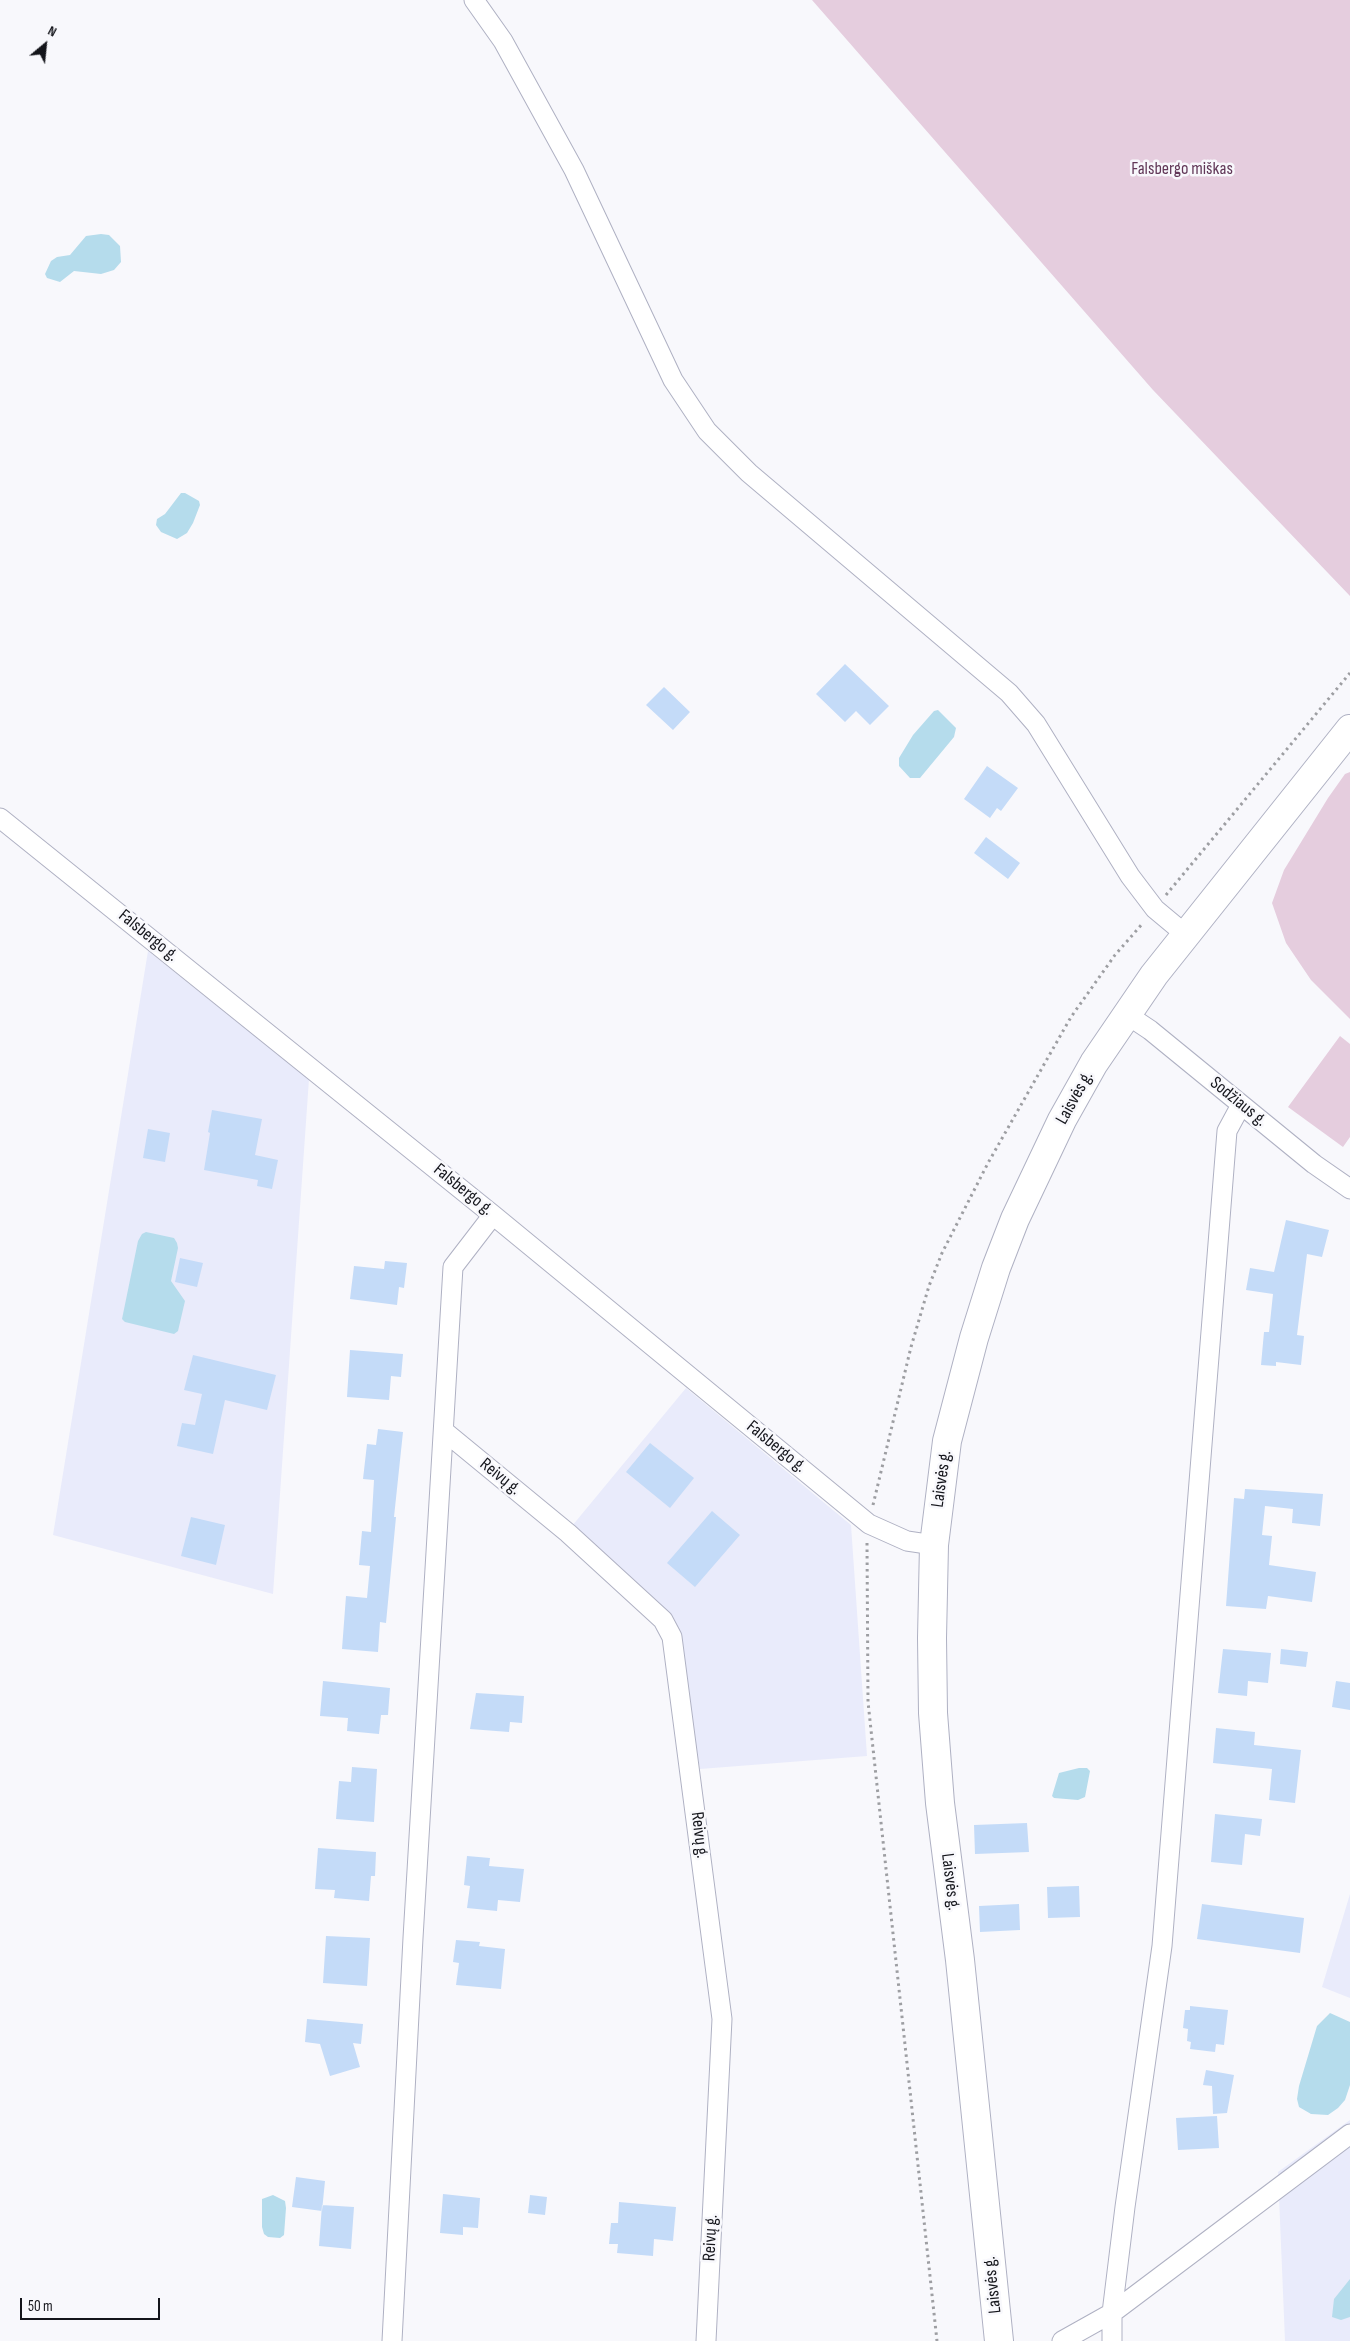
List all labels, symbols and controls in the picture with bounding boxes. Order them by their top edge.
north arrow [20,20,70,70]
text: N [45,22,60,41]
park label: Falsbergo miškas [1131,158,1233,180]
street label: Falsbergo g. [114,905,182,967]
street label: Laisvės g. [1052,1068,1098,1128]
street label: Sodžiaus g. [1205,1073,1271,1131]
street label: Falsbergo g. [429,1159,497,1221]
street label: Falsbergo g. [742,1416,810,1478]
street label: Laisvės g. [927,1449,957,1509]
street label: Reivų g. [475,1454,525,1500]
street label: Reivų g. [685,1811,713,1859]
street label: Laisvės g. [936,1852,964,1912]
street label: Reivų g. [699,2214,723,2262]
street label: Laisvės g. [979,2255,1007,2315]
scale bar [22,2288,162,2320]
text: 50 m [28,2297,53,2316]

